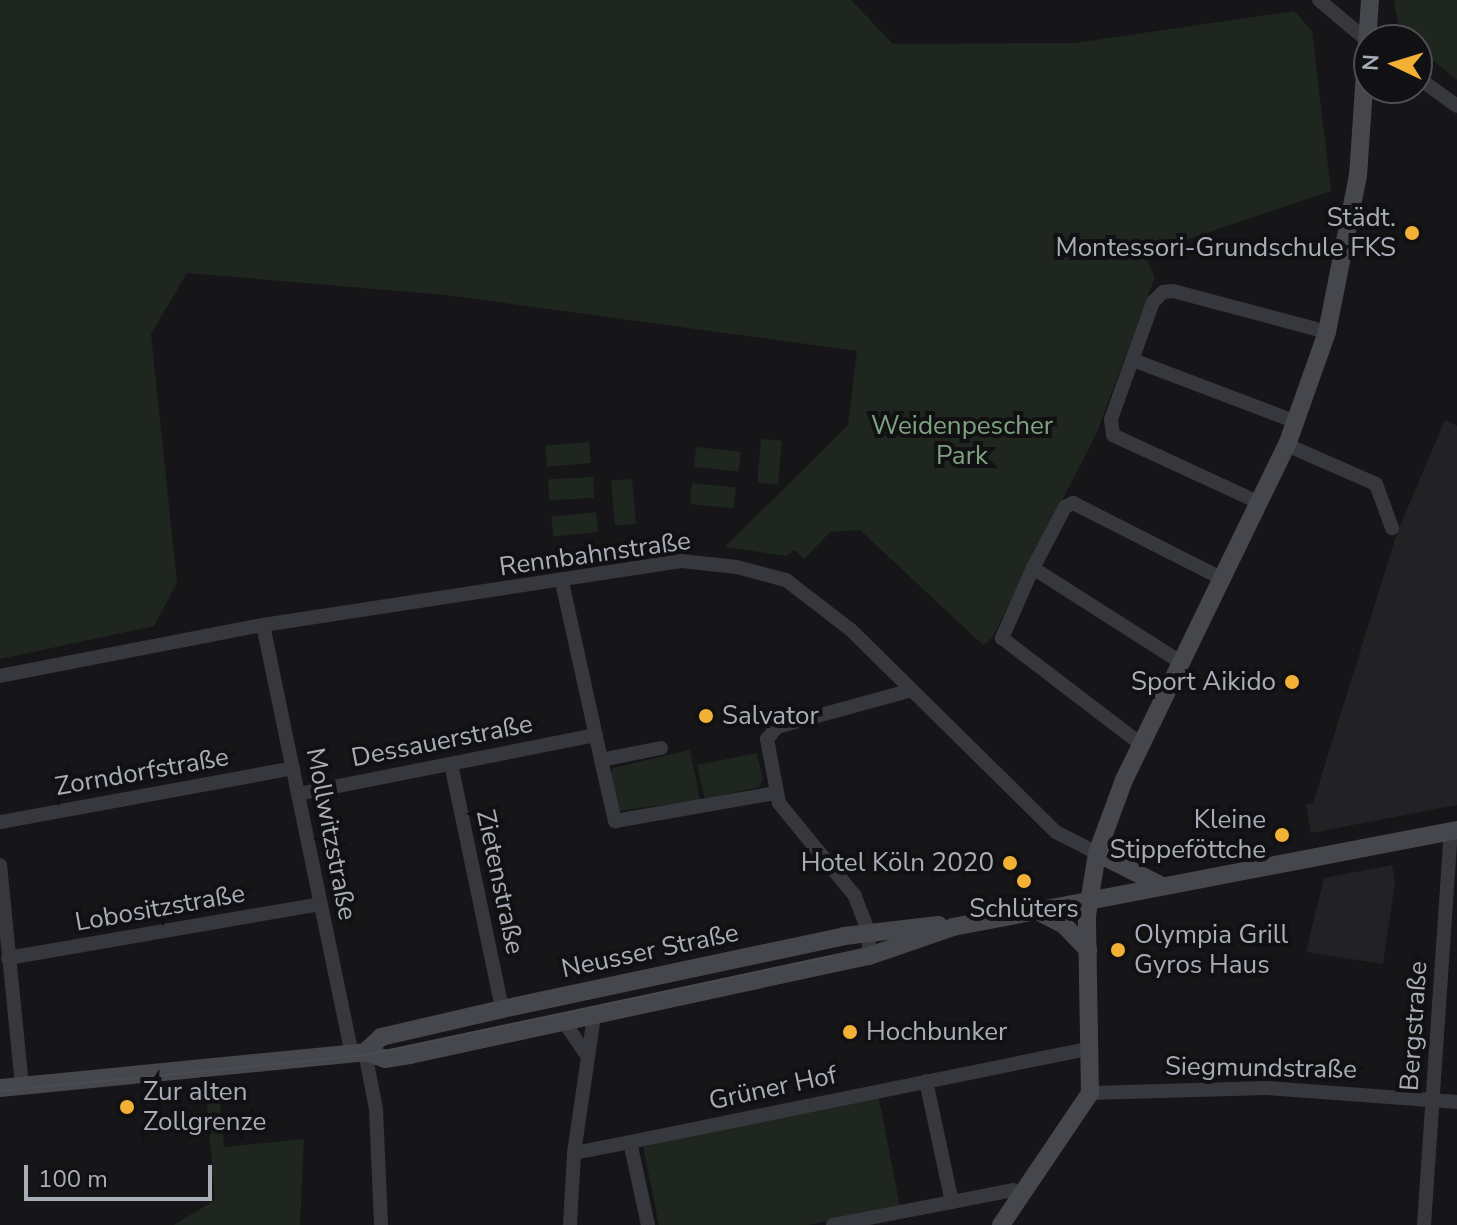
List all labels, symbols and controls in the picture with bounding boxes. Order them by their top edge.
north arrow [1353,24,1433,104]
text: N [1356,53,1387,72]
place label: Städt. Montessori-Grundschule FKS [1055,202,1396,264]
marker: Städt. Montessori-Grundschule FKS [1403,224,1421,242]
park label: Weidenpescher Park [871,410,1053,472]
street label: Rennbahnstraße [497,525,693,583]
place label: Sport Aikido [1131,666,1276,698]
marker: Sport Aikido [1283,673,1301,691]
place label: Salvator [722,700,819,732]
marker: Salvator [697,707,715,725]
street label: Dessauerstraße [349,708,535,774]
street label: Zorndorfstraße [53,741,231,803]
street label: Mollwitzstraße [299,745,363,923]
place label: Kleine Stippeföttche [1110,804,1266,866]
street label: Zietenstraße [469,807,531,957]
marker: Kleine Stippeföttche [1273,826,1291,844]
place label: Hotel Köln 2020 [801,847,994,879]
marker: Hotel Köln 2020 [1001,854,1019,872]
marker: Schlüters [1015,872,1033,890]
street label: Lobositzstraße [73,878,247,938]
place label: Schlüters [969,893,1079,925]
street label: Neusser Straße [559,917,741,985]
place label: Olympia Grill Gyros Haus [1134,919,1288,980]
marker: Olympia Grill Gyros Haus [1109,941,1127,959]
street label: Bergstraße [1394,960,1434,1092]
place label: Hochbunker [866,1016,1007,1048]
marker: Hochbunker [841,1023,859,1041]
street label: Siegmundstraße [1165,1051,1357,1085]
street label: Grüner Hof [706,1059,840,1117]
place label: Zur alten Zollgrenze [143,1076,266,1138]
marker: Zur alten Zollgrenze [118,1098,136,1116]
scale bar [28,1149,216,1199]
text: 100 m [38,1163,108,1195]

